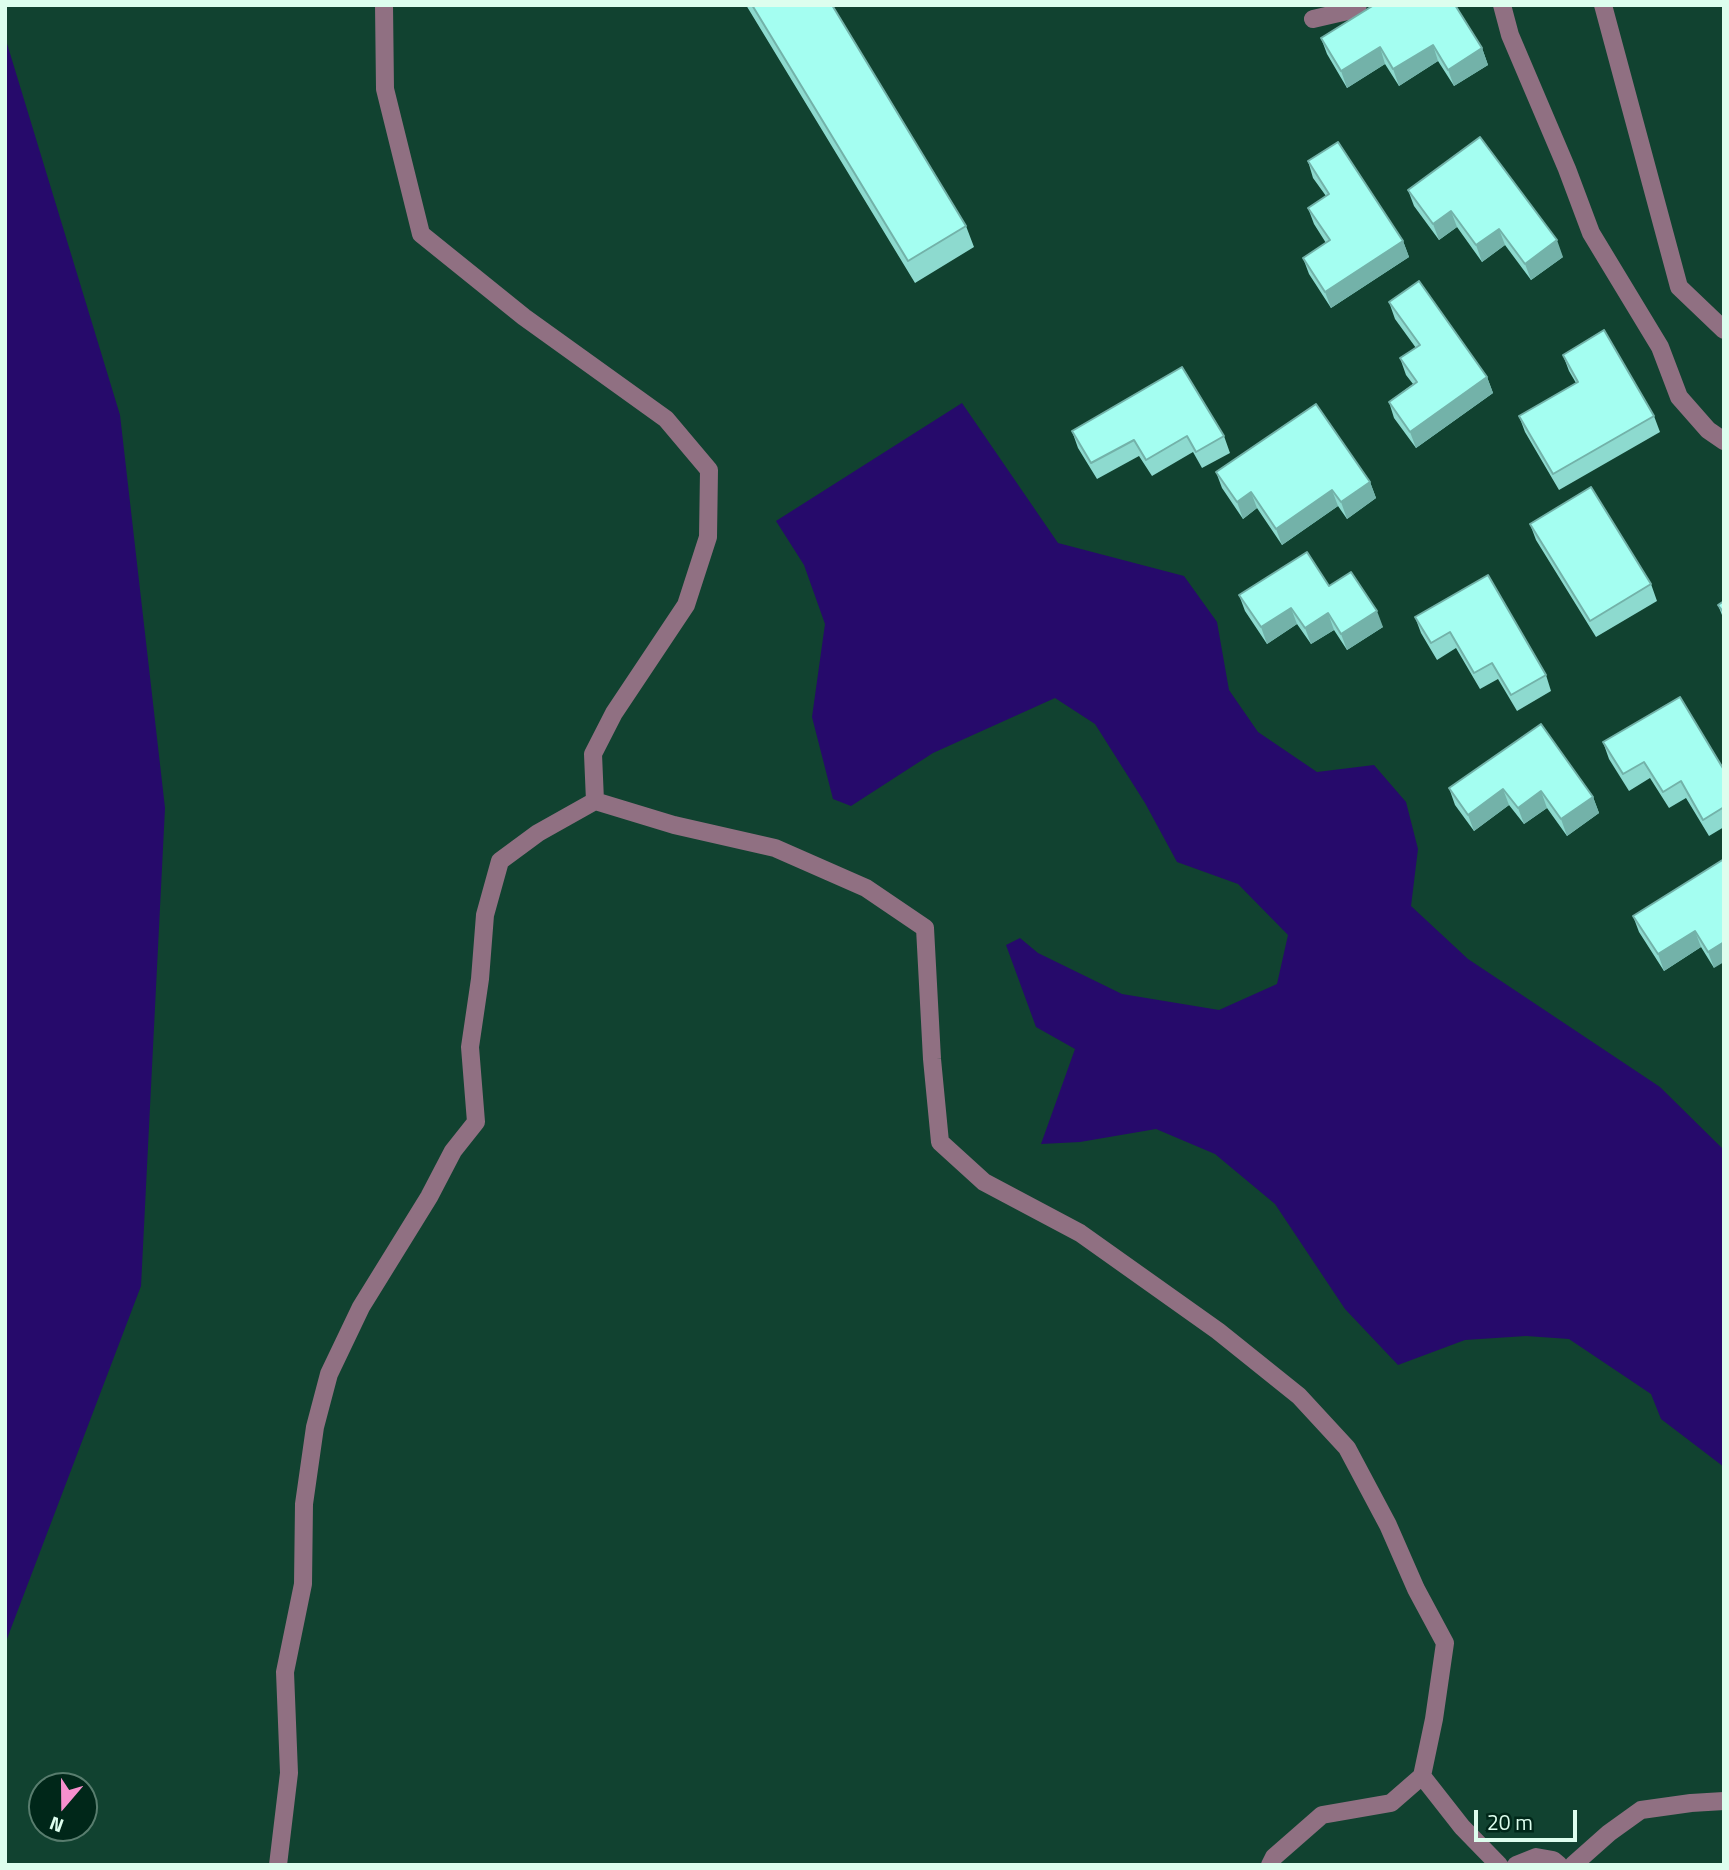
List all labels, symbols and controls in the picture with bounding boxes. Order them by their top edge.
north arrow [28,1772,98,1842]
scale bar [1477,1797,1580,1841]
text: 20 m [1487,1806,1533,1838]
text: N [45,1809,67,1841]

